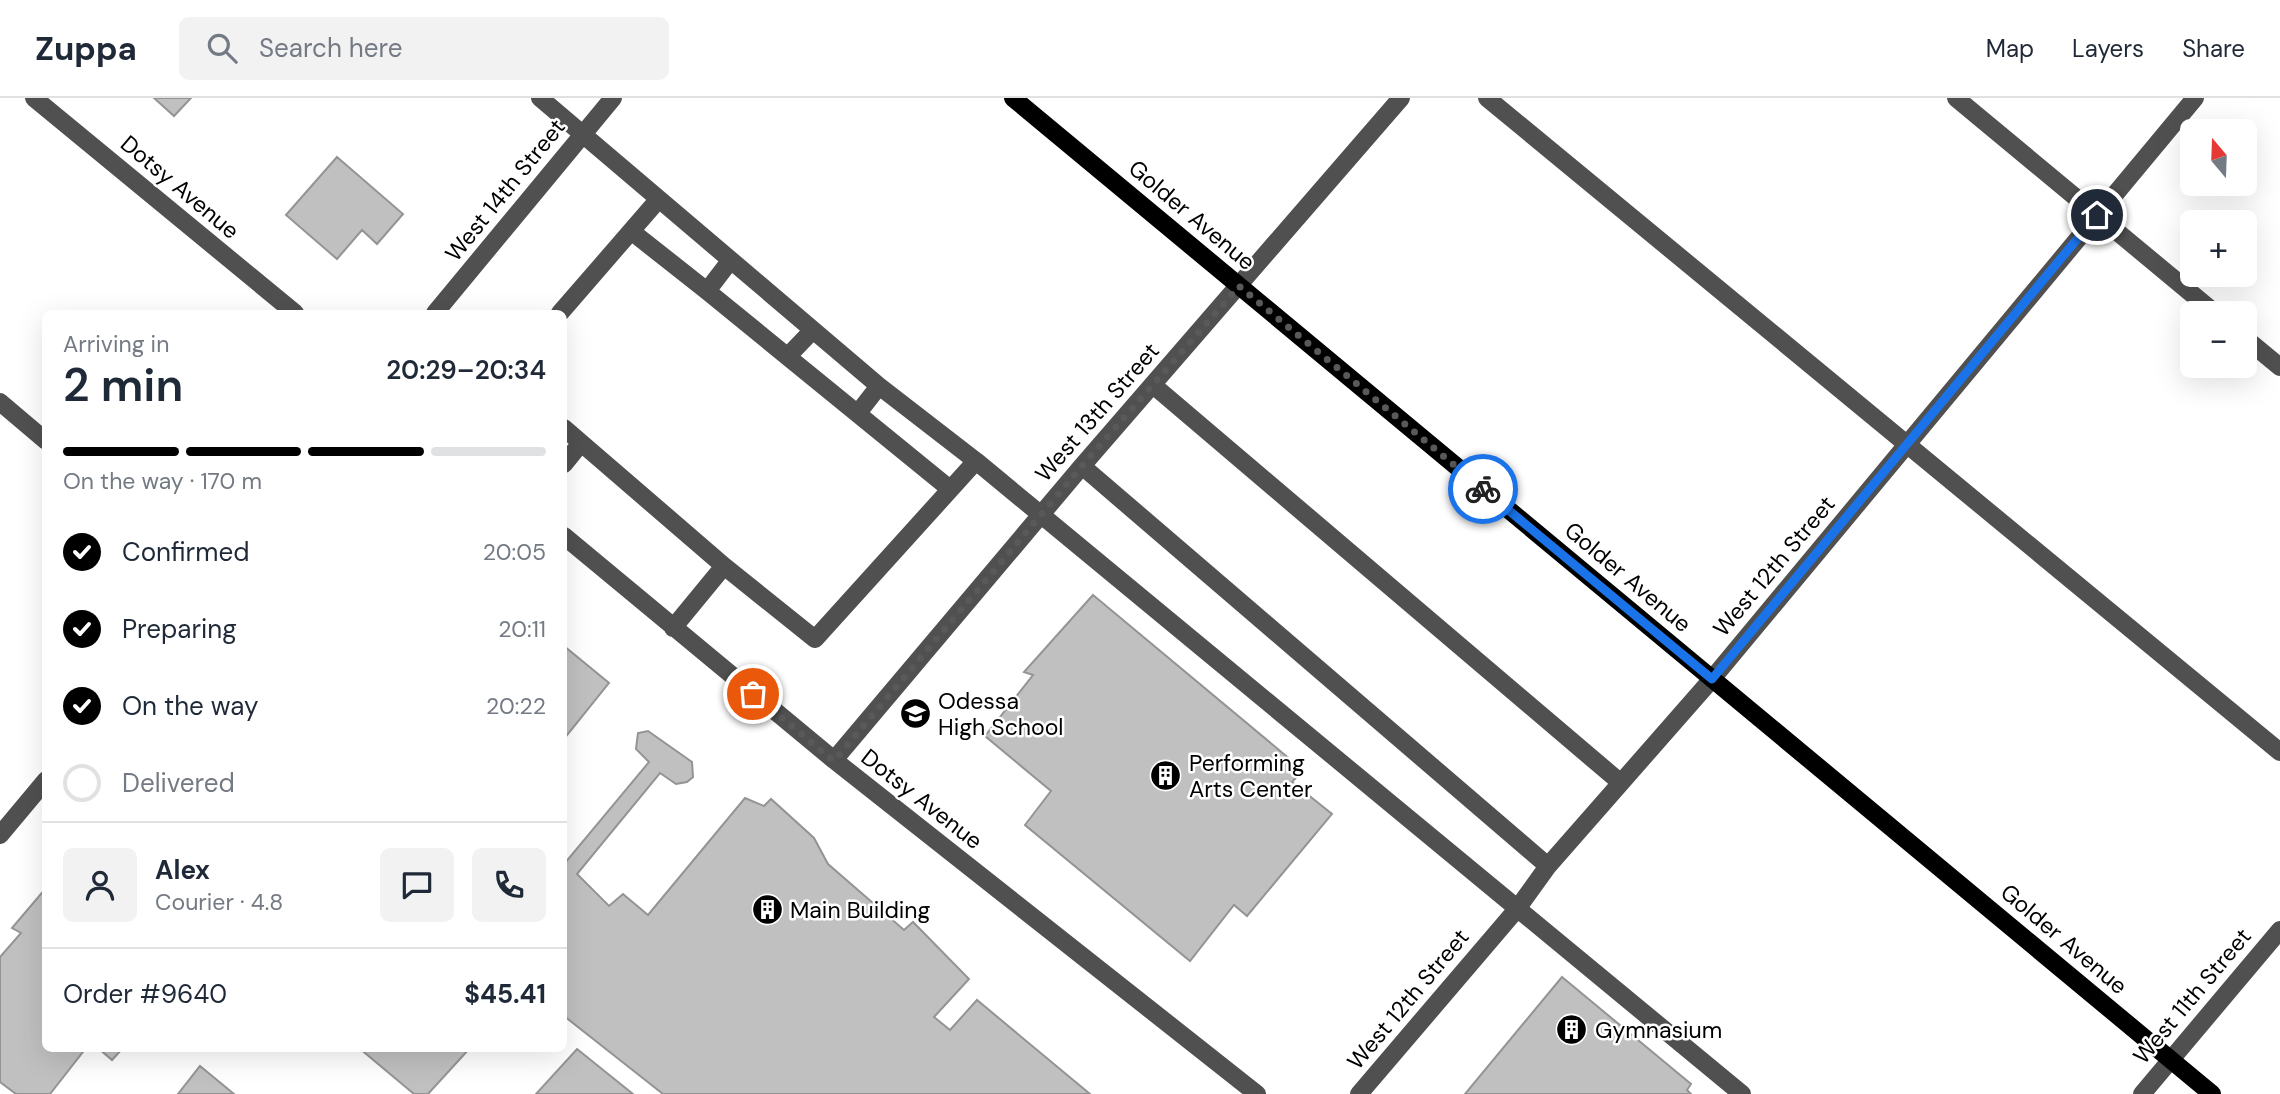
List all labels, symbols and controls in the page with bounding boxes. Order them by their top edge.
search box [179,17,669,80]
text: Zuppa [35,27,137,70]
icon: search [203,29,241,67]
text: Search here [259,31,402,65]
text: Map [1986,33,2034,64]
text: Layers [2072,33,2144,64]
text: Share [2182,33,2245,64]
street label: West 14th Street [438,113,572,267]
north arrow [2180,119,2258,196]
map controls [2180,119,2257,378]
street label: Dotsy Avenue [114,129,246,245]
street label: Golder Avenue [1122,153,1262,277]
pin [2067,185,2127,245]
icon: home [2078,196,2116,234]
button: + [2180,210,2257,287]
button: − [2180,301,2257,378]
text: Arriving in [63,329,169,359]
street label: West 13th Street [1028,336,1166,488]
text: 20:29–20:34 [386,353,546,387]
text: 2 min [63,355,183,415]
courier [1448,454,1518,524]
text: On the way · 170 m [63,466,262,496]
icon: bike [1464,470,1502,508]
street label: West 12th Street [1706,490,1842,642]
street label: Golder Avenue [1558,515,1698,639]
icon: check [63,533,101,571]
text: Confirmed [122,535,249,569]
text: 20:05 [483,537,546,567]
icon: check [63,610,101,648]
text: Preparing [122,612,237,646]
text: 20:11 [498,614,546,644]
pin [723,664,783,724]
icon: bag [734,675,772,713]
place label: Odessa High School [938,686,1064,742]
icon: check [63,687,101,725]
text: On the way [122,689,258,723]
text: 20:22 [486,691,546,721]
school or university icon: Odessa High School [898,697,932,731]
street label: Dotsy Avenue [855,742,989,856]
place label: Performing Arts Center [1189,748,1313,804]
building icon: Performing Arts Center [1149,759,1183,793]
text: Delivered [122,766,235,800]
button: person [63,848,137,922]
button: chat [380,848,454,922]
button: phone [472,848,546,922]
text: Alex [155,853,210,887]
street label: Golder Avenue [1994,877,2134,1001]
text: Courier · 4.8 [155,887,283,917]
building icon: Main Building [750,893,784,927]
place label: Main Building [790,895,931,925]
street label: West 11th Street [2126,922,2258,1070]
street label: West 12th Street [1340,923,1476,1075]
text: Order #9640 [63,977,227,1011]
text: $45.41 [464,977,546,1011]
building icon: Gymnasium [1555,1013,1589,1047]
place label: Gymnasium [1595,1015,1722,1045]

